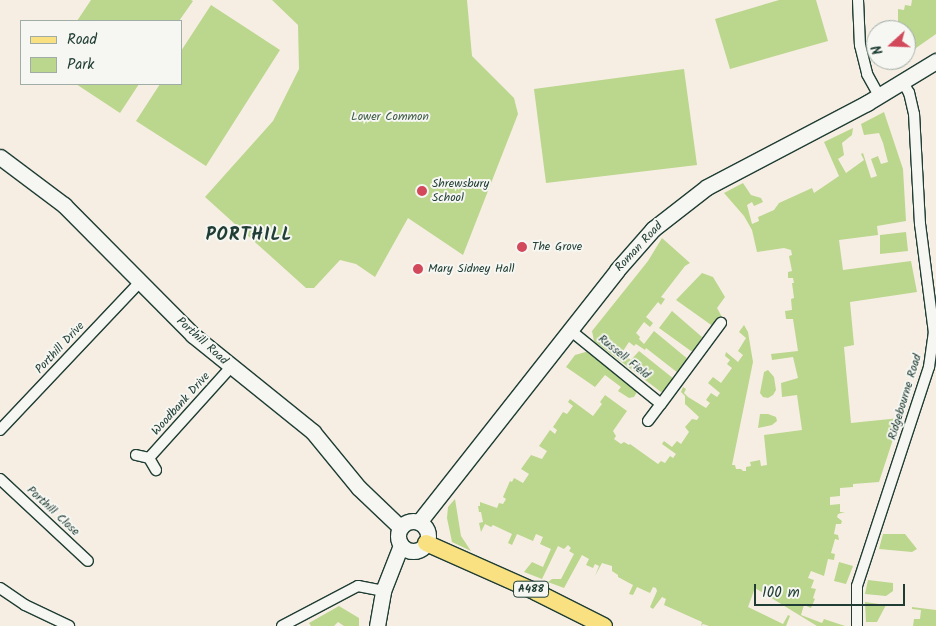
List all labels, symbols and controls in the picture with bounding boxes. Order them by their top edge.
legend [20,20,182,85]
north arrow [866,20,916,70]
text: Road [67,28,97,52]
text: N [866,42,890,58]
text: Park [67,53,94,77]
park label: Lower Common [351,110,429,124]
place label: Shrewsbury School [432,177,489,205]
marker: Shrewsbury School [416,185,428,197]
street label: Roman Road [612,219,666,275]
district label: PORTHILL [205,225,293,247]
place label: The Grove [532,240,582,254]
marker: The Grove [516,241,528,253]
place label: Mary Sidney Hall [428,262,515,276]
marker: Mary Sidney Hall [412,263,424,275]
street label: Porthill Road [173,314,231,368]
street label: Porthill Drive [32,319,88,377]
street label: Russell Field [595,332,653,382]
street label: Ridgebourne Road [885,352,925,442]
street label: Woodbank Drive [149,369,213,439]
street label: Porthill Close [24,483,82,539]
scale bar [756,574,907,606]
road number: A488 [512,580,550,598]
text: 100 m [762,581,800,605]

